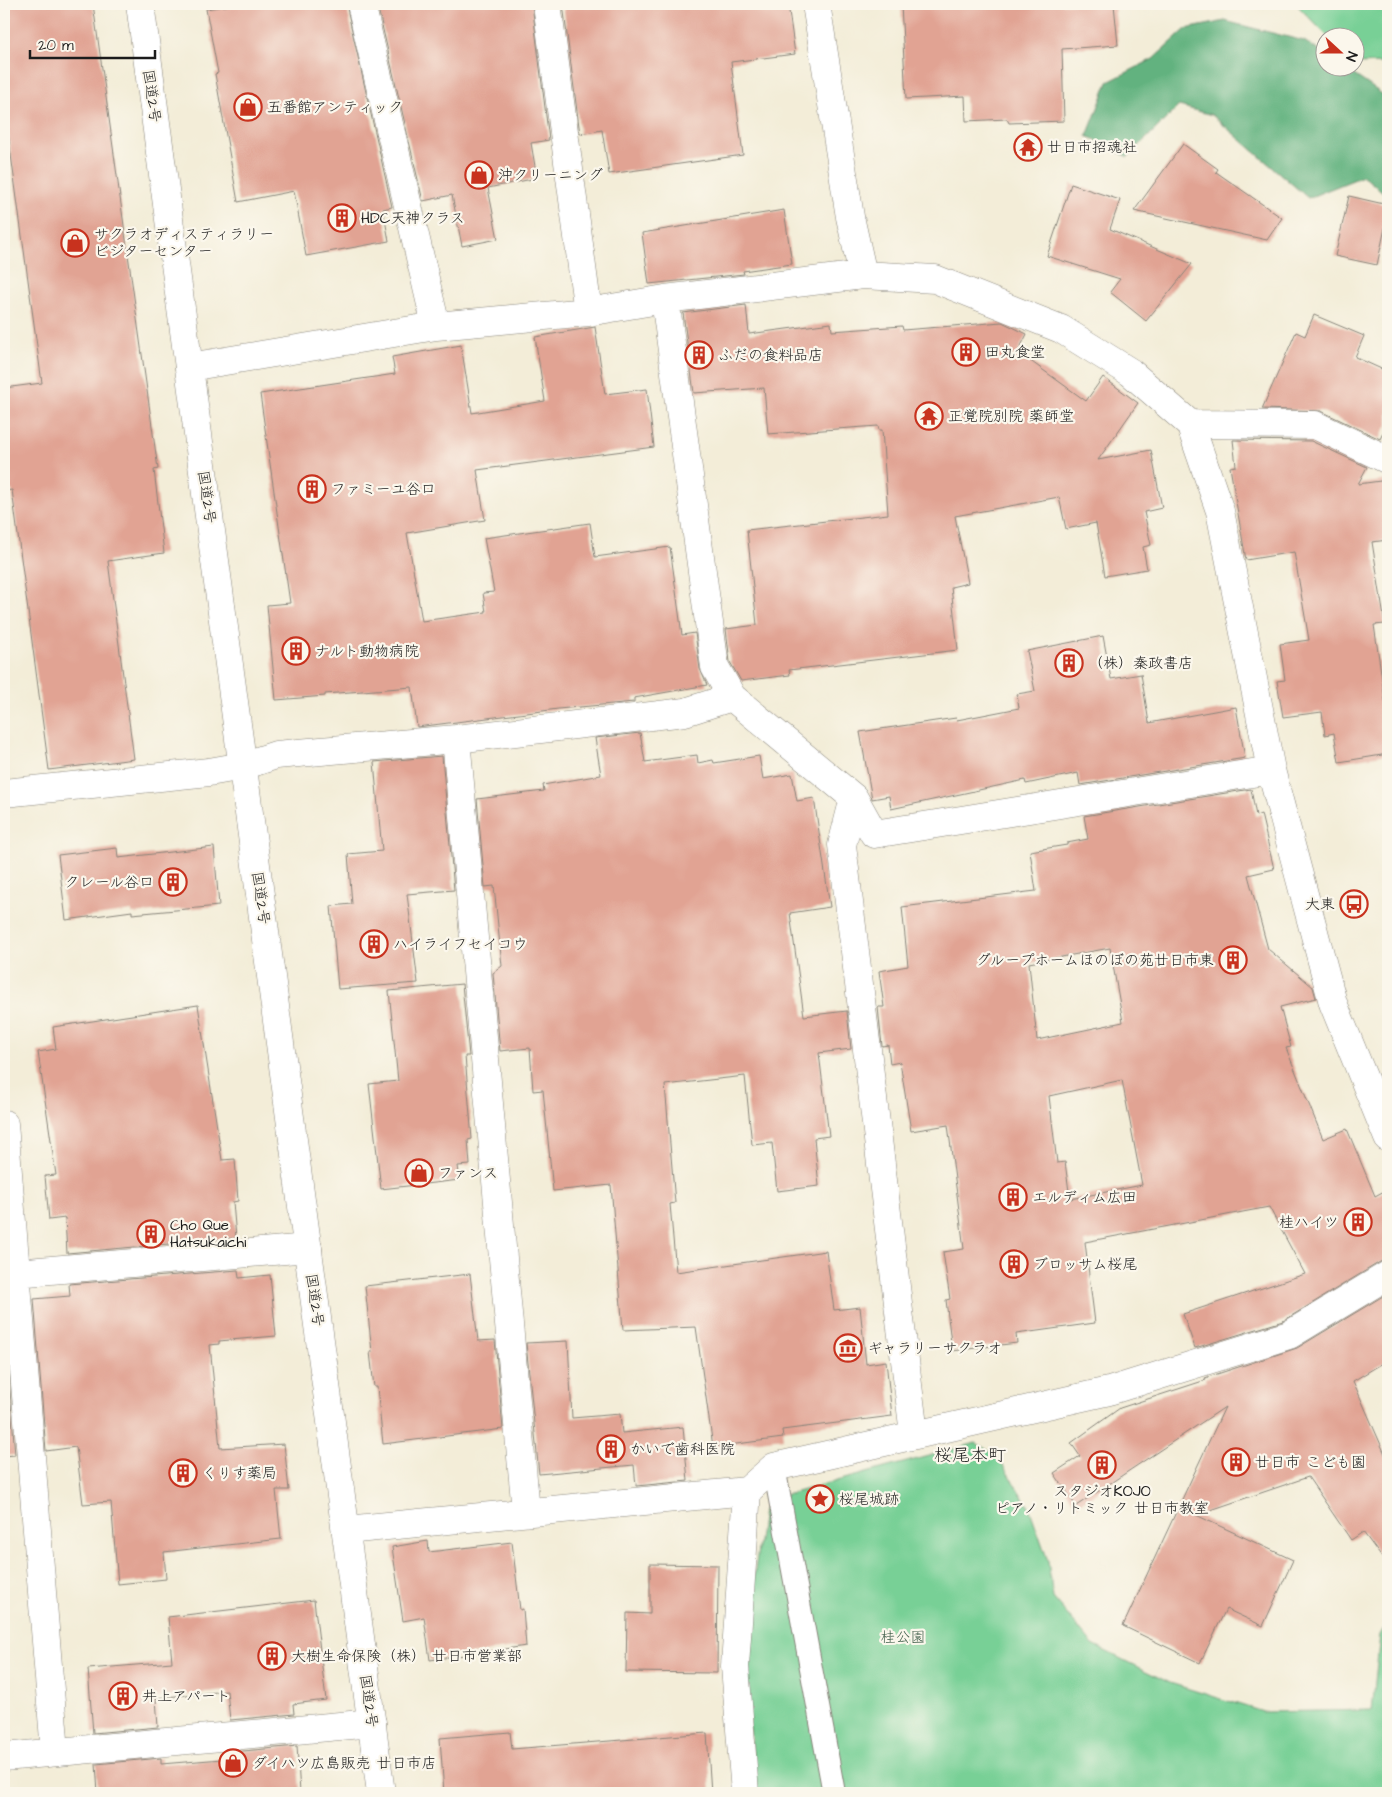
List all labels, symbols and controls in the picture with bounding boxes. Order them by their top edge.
scale bar [30,28,155,60]
north arrow [1314,28,1364,78]
text: 20 m [38,35,74,56]
text: N [1340,49,1362,64]
street label: 国道2号 [137,68,166,124]
shop icon: 五番館アンティック [233,92,263,122]
place label: 五番館アンティック [267,97,403,118]
temple icon: 廿日市招魂社 [1013,132,1043,162]
place label: 廿日市招魂社 [1047,137,1137,158]
shop icon: 沖クリーニング [464,160,494,190]
place label: 沖クリーニング [498,165,603,186]
building icon: HDC天神クラス [327,203,357,233]
place label: HDC天神クラス [361,208,465,229]
place label: サクラオディスティラリー ビジターセンター [94,224,274,262]
shop icon: サクラオディスティラリー ビジターセンター [60,228,90,258]
building icon: 田丸食堂 [951,337,981,367]
building icon: ふだの食料品店 [684,340,714,370]
place label: 田丸食堂 [985,342,1045,363]
place label: ふだの食料品店 [718,345,823,366]
temple icon: 正覚院別院 薬師堂 [914,401,944,431]
place label: 正覚院別院 薬師堂 [948,406,1074,427]
street label: 国道2号 [192,469,221,525]
building icon: ファミーユ谷口 [297,474,327,504]
place label: ファミーユ谷口 [331,479,436,500]
building icon: ナルト動物病院 [281,636,311,666]
place label: ナルト動物病院 [315,641,419,662]
building icon: （株）秦政書店 [1054,648,1084,678]
place label: （株）秦政書店 [1088,653,1193,674]
building icon: クレール谷口 [158,867,188,897]
street label: 国道2号 [246,870,275,926]
place label: クレール谷口 [64,872,154,893]
bus stop icon: 大東 [1339,889,1369,919]
place label: 大東 [1305,894,1335,915]
building icon: ハイライフセイコウ [359,929,389,959]
place label: ハイライフセイコウ [393,934,527,955]
building icon: グループホームほのぼの苑廿日市東 [1218,945,1248,975]
place label: グループホームほのぼの苑廿日市東 [976,950,1214,971]
shop icon: ファンス [404,1158,434,1188]
place label: ファンス [438,1163,498,1184]
building icon: エルディム広田 [998,1182,1028,1212]
place label: エルディム広田 [1032,1187,1137,1208]
building icon: 桂ハイツ [1343,1207,1373,1237]
place label: 桂ハイツ [1279,1212,1339,1233]
place label: Cho Que Hatsukaichi [170,1215,247,1253]
building icon: Cho Que Hatsukaichi [136,1219,166,1249]
building icon: ブロッサム桜尾 [999,1249,1029,1279]
place label: ブロッサム桜尾 [1033,1254,1137,1275]
street label: 国道2号 [300,1272,329,1328]
museum icon: ギャラリーサクラオ [833,1333,863,1363]
place label: ギャラリーサクラオ [867,1338,1002,1359]
building icon: かいで歯科医院 [596,1434,626,1464]
place label: かいで歯科医院 [630,1439,735,1460]
district label: 桜尾本町 [934,1443,1006,1468]
building icon: 廿日市 こども園 [1221,1447,1251,1477]
building icon: スタジオKOJO ピアノ・リトミック 廿日市教室 [1087,1450,1117,1480]
place label: 廿日市 こども園 [1255,1452,1366,1473]
building icon: くりす薬局 [168,1458,198,1488]
place label: くりす薬局 [202,1463,277,1484]
place label: スタジオKOJO ピアノ・リトミック 廿日市教室 [995,1481,1209,1519]
place icon: 桜尾城跡 [805,1484,835,1514]
place label: 桜尾城跡 [839,1489,899,1510]
park label: 桂公園 [880,1627,926,1648]
building icon: 大樹生命保険（株） 廿日市営業部 [257,1641,287,1671]
place label: 大樹生命保険（株） 廿日市営業部 [291,1646,522,1667]
street label: 国道2号 [354,1673,383,1729]
building icon: 井上アパート [108,1681,138,1711]
place label: 井上アパート [142,1686,231,1707]
shop icon: ダイハツ広島販売 廿日市店 [218,1748,248,1778]
place label: ダイハツ広島販売 廿日市店 [252,1753,437,1774]

